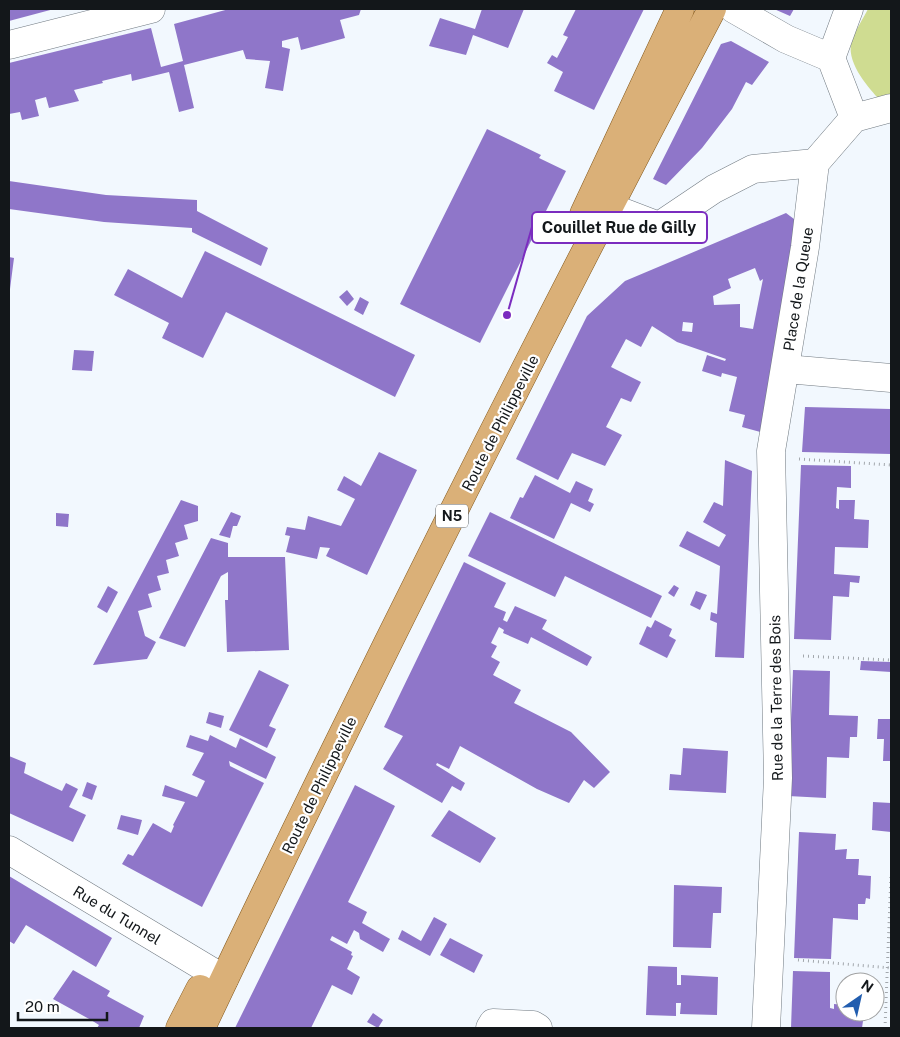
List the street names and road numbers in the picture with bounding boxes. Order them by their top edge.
street label: Place de la Queue [780,226,816,352]
street label: Route de Philippeville [458,352,542,494]
road number: N5 [436,504,468,528]
street label: Rue de la Terre des Bois [766,615,786,781]
street label: Route de Philippeville [278,714,360,856]
street label: Rue du Tunnel [70,882,164,948]

